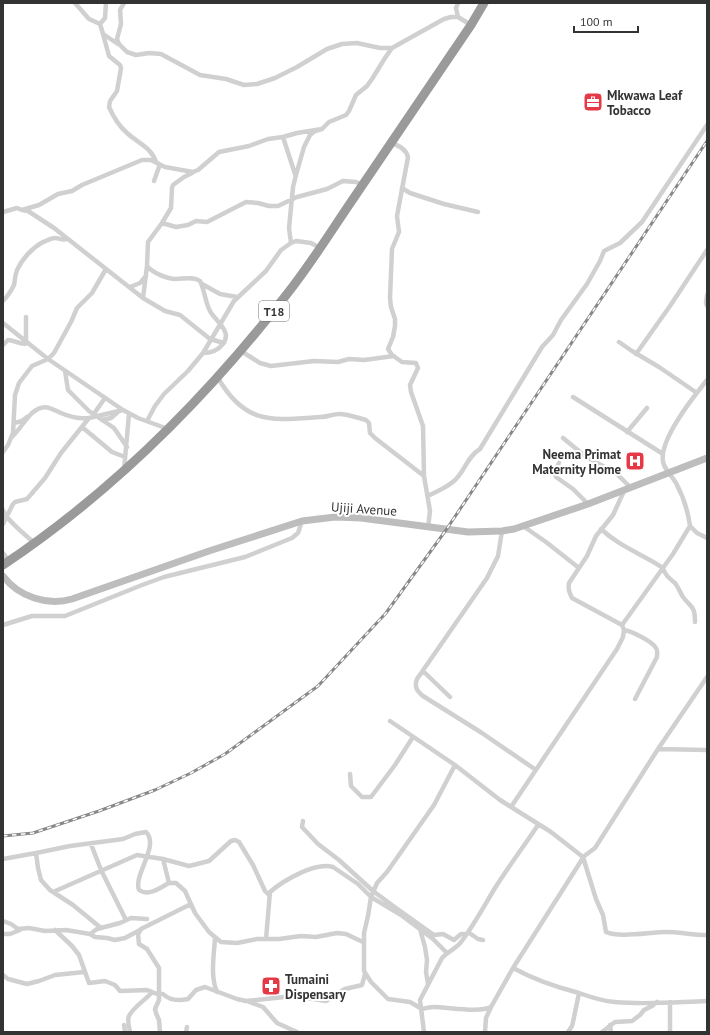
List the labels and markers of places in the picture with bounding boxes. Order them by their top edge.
place label: Mkwawa Leaf Tobacco [607,87,683,119]
office icon: Mkwawa Leaf Tobacco [582,91,604,113]
place label: Neema Primat Maternity Home [532,446,621,478]
hospital icon: Neema Primat Maternity Home [624,450,646,472]
place label: Tumaini Dispensary [285,971,347,1003]
pharmacy icon: Tumaini Dispensary [260,975,282,997]

